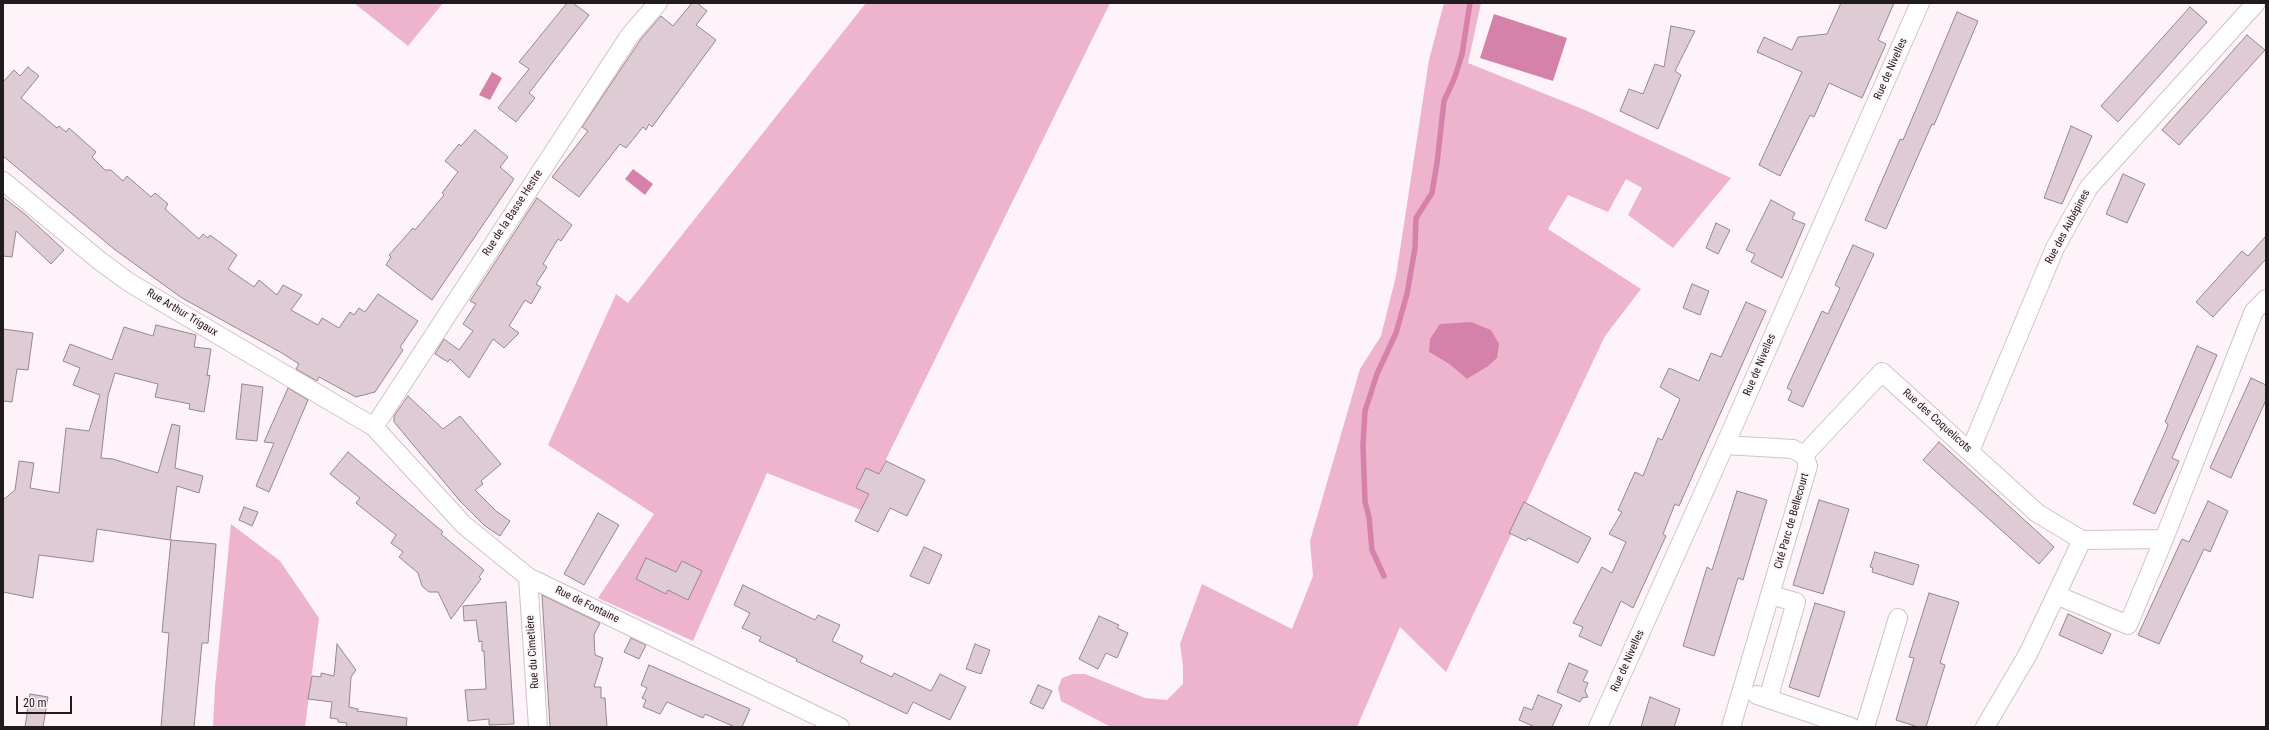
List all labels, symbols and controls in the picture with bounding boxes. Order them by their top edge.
street label: Rue de Nivelles [1871,36,1911,102]
street label: Rue de la Basse Hestre [480,167,546,259]
street label: Rue des Aubépines [2043,187,2093,267]
street label: Rue Arthur Trigaux [144,287,220,339]
street label: Rue de Nivelles [1741,332,1779,398]
street label: Rue des Coquelicots [1900,386,1974,456]
street label: Cité Parc de Bellecourt [1772,472,1812,570]
street label: Rue de Fontaine [553,584,621,626]
street label: Rue du Cimetière [524,615,542,689]
street label: Rue de Nivelles [1608,628,1648,694]
scale bar [18,688,74,714]
text: 20 m [23,696,47,710]

